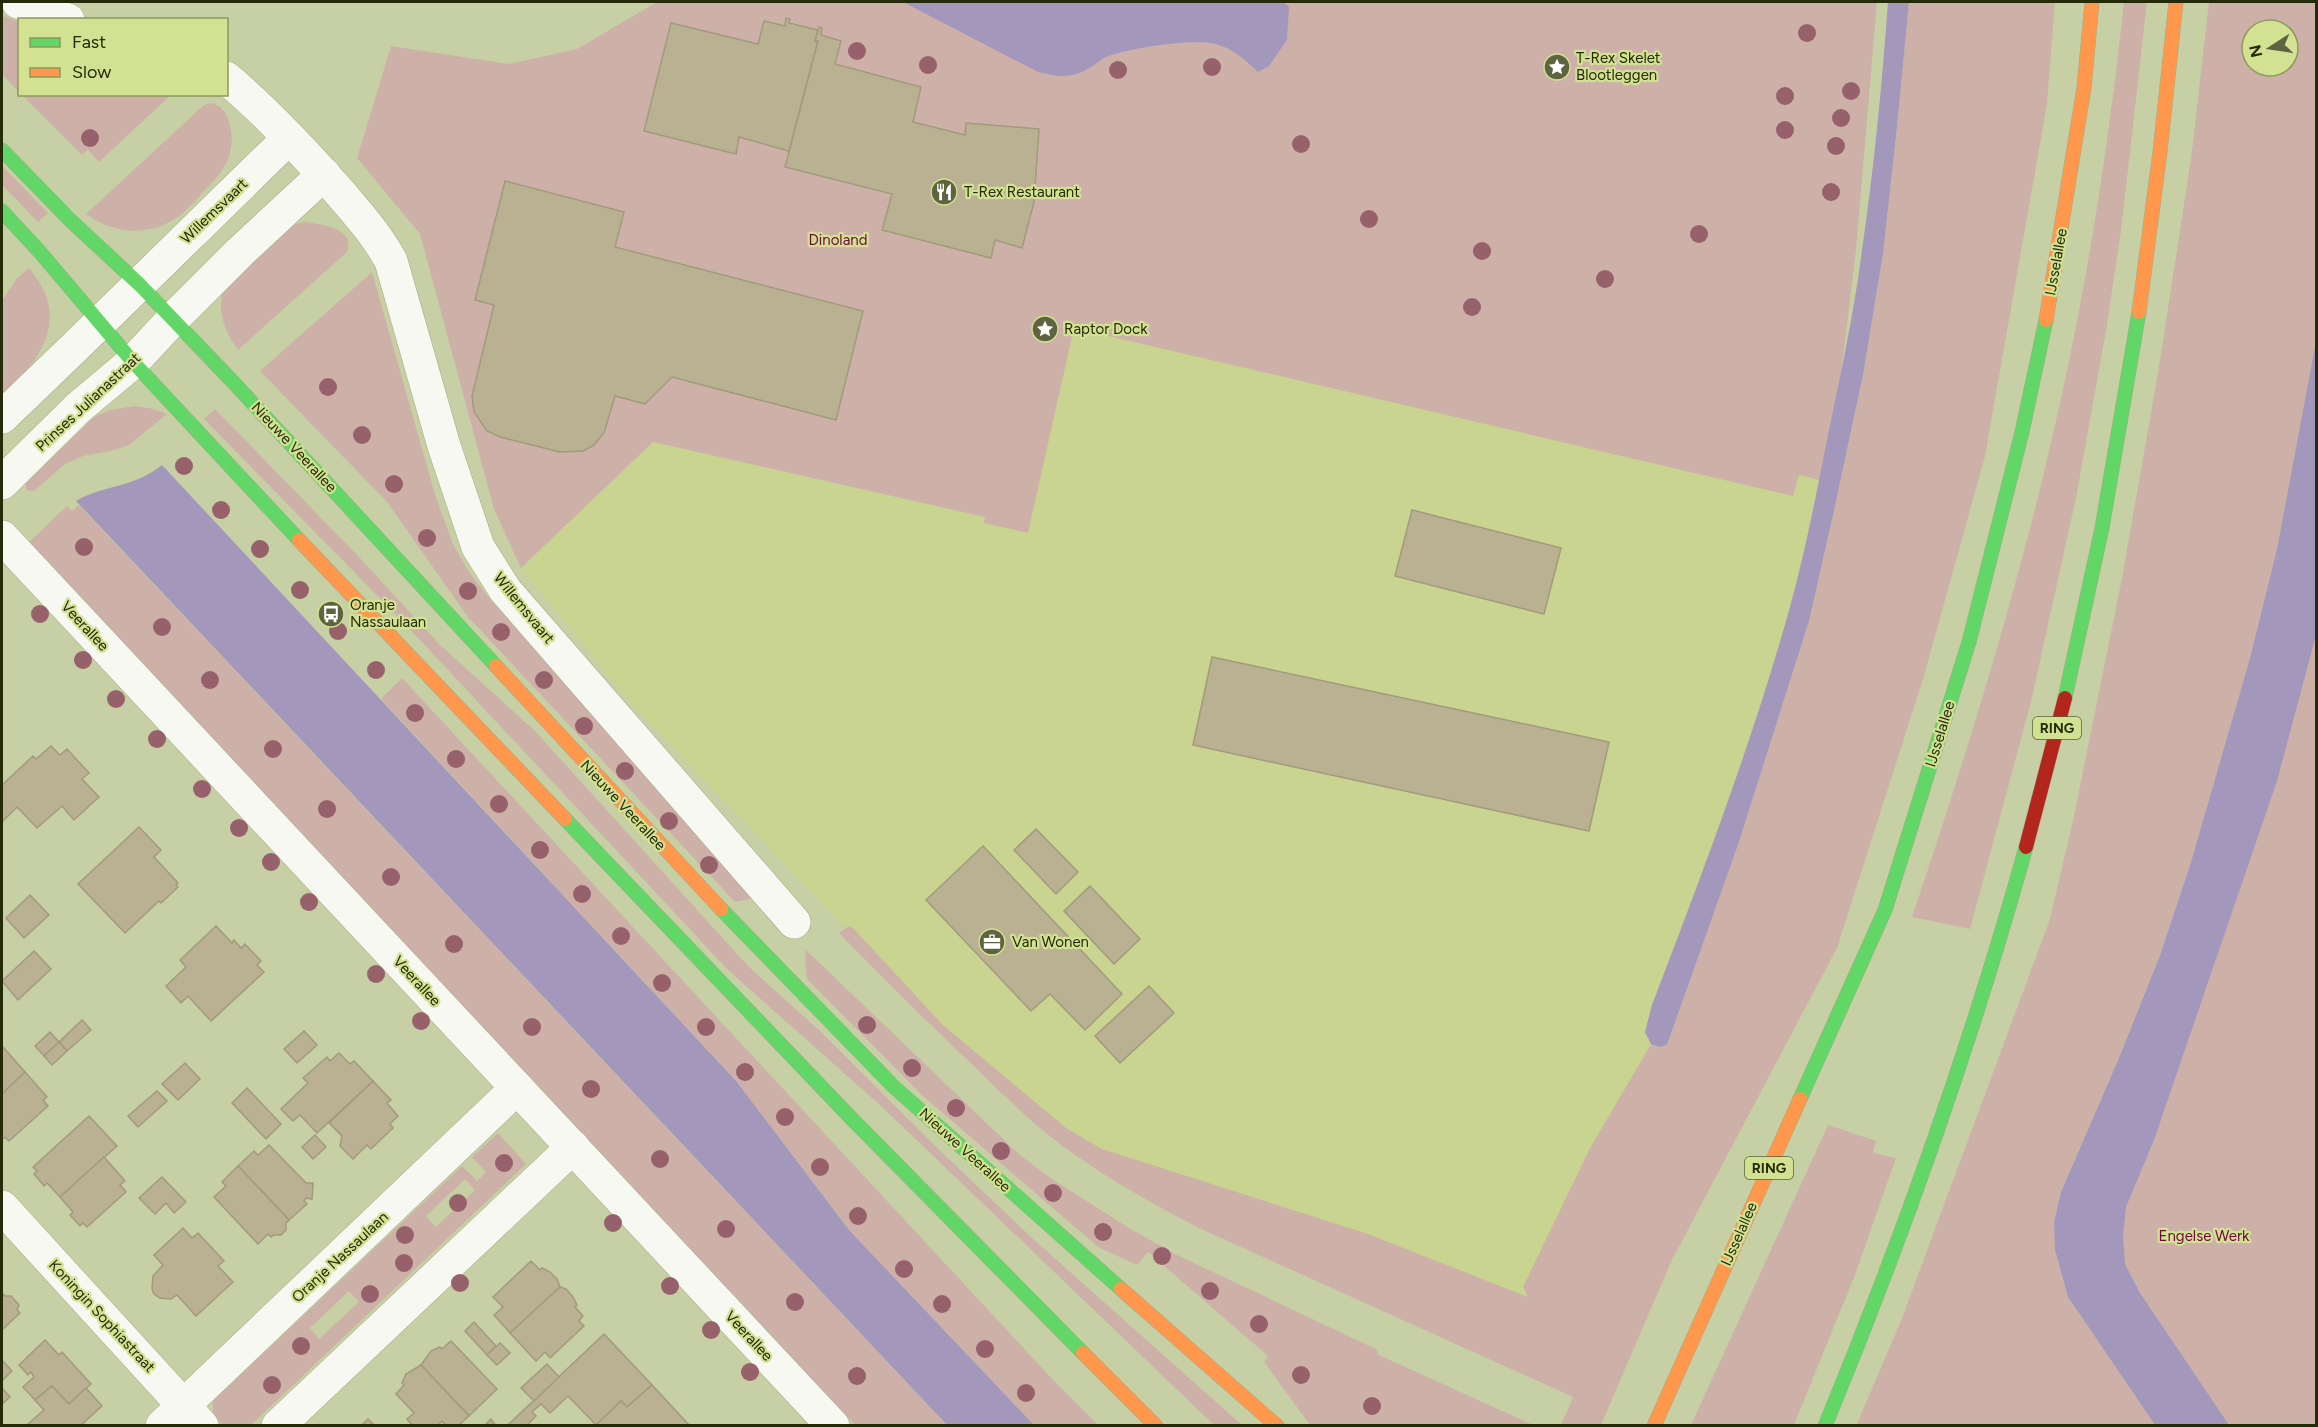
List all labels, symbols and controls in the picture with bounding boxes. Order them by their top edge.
legend [18,18,228,96]
north arrow [2240,18,2300,78]
text: Fast [72,31,106,53]
text: N [2245,43,2266,59]
place label: T-Rex Skelet Blootleggen [1576,49,1661,84]
place icon: T-Rex Skelet Blootleggen [1542,52,1572,82]
text: Slow [72,61,111,83]
street label: Willemsvaart [177,174,251,247]
restaurant icon: T-Rex Restaurant [929,177,959,207]
place label: T-Rex Restaurant [964,183,1080,201]
street label: IJsselallee [2041,227,2071,297]
park label: Dinoland [809,231,867,249]
place icon: Raptor Dock [1030,314,1060,344]
place label: Raptor Dock [1064,320,1148,338]
street label: Prinses Julianastraat [32,349,144,455]
street label: Nieuwe Veerallee [248,398,340,496]
street label: Willemsvaart [490,569,558,647]
place label: Oranje Nassaulaan [350,596,426,631]
street label: Veerallee [57,597,113,655]
bus stop icon: Oranje Nassaulaan [316,599,346,629]
street label: IJsselallee [1921,699,1959,769]
road number: RING [2033,717,2081,739]
street label: Nieuwe Veerallee [577,756,669,854]
office icon: Van Wonen [977,927,1007,957]
place label: Van Wonen [1012,933,1089,951]
street label: Veerallee [389,952,445,1010]
street label: Nieuwe Veerallee [915,1104,1015,1196]
road number: RING [1745,1157,1793,1179]
street label: IJsselallee [1717,1199,1761,1269]
street label: Oranje Nassaulaan [288,1208,392,1306]
park label: Engelse Werk [2159,1227,2250,1245]
street label: Koningin Sophiastraat [45,1256,159,1376]
street label: Veerallee [721,1307,777,1365]

